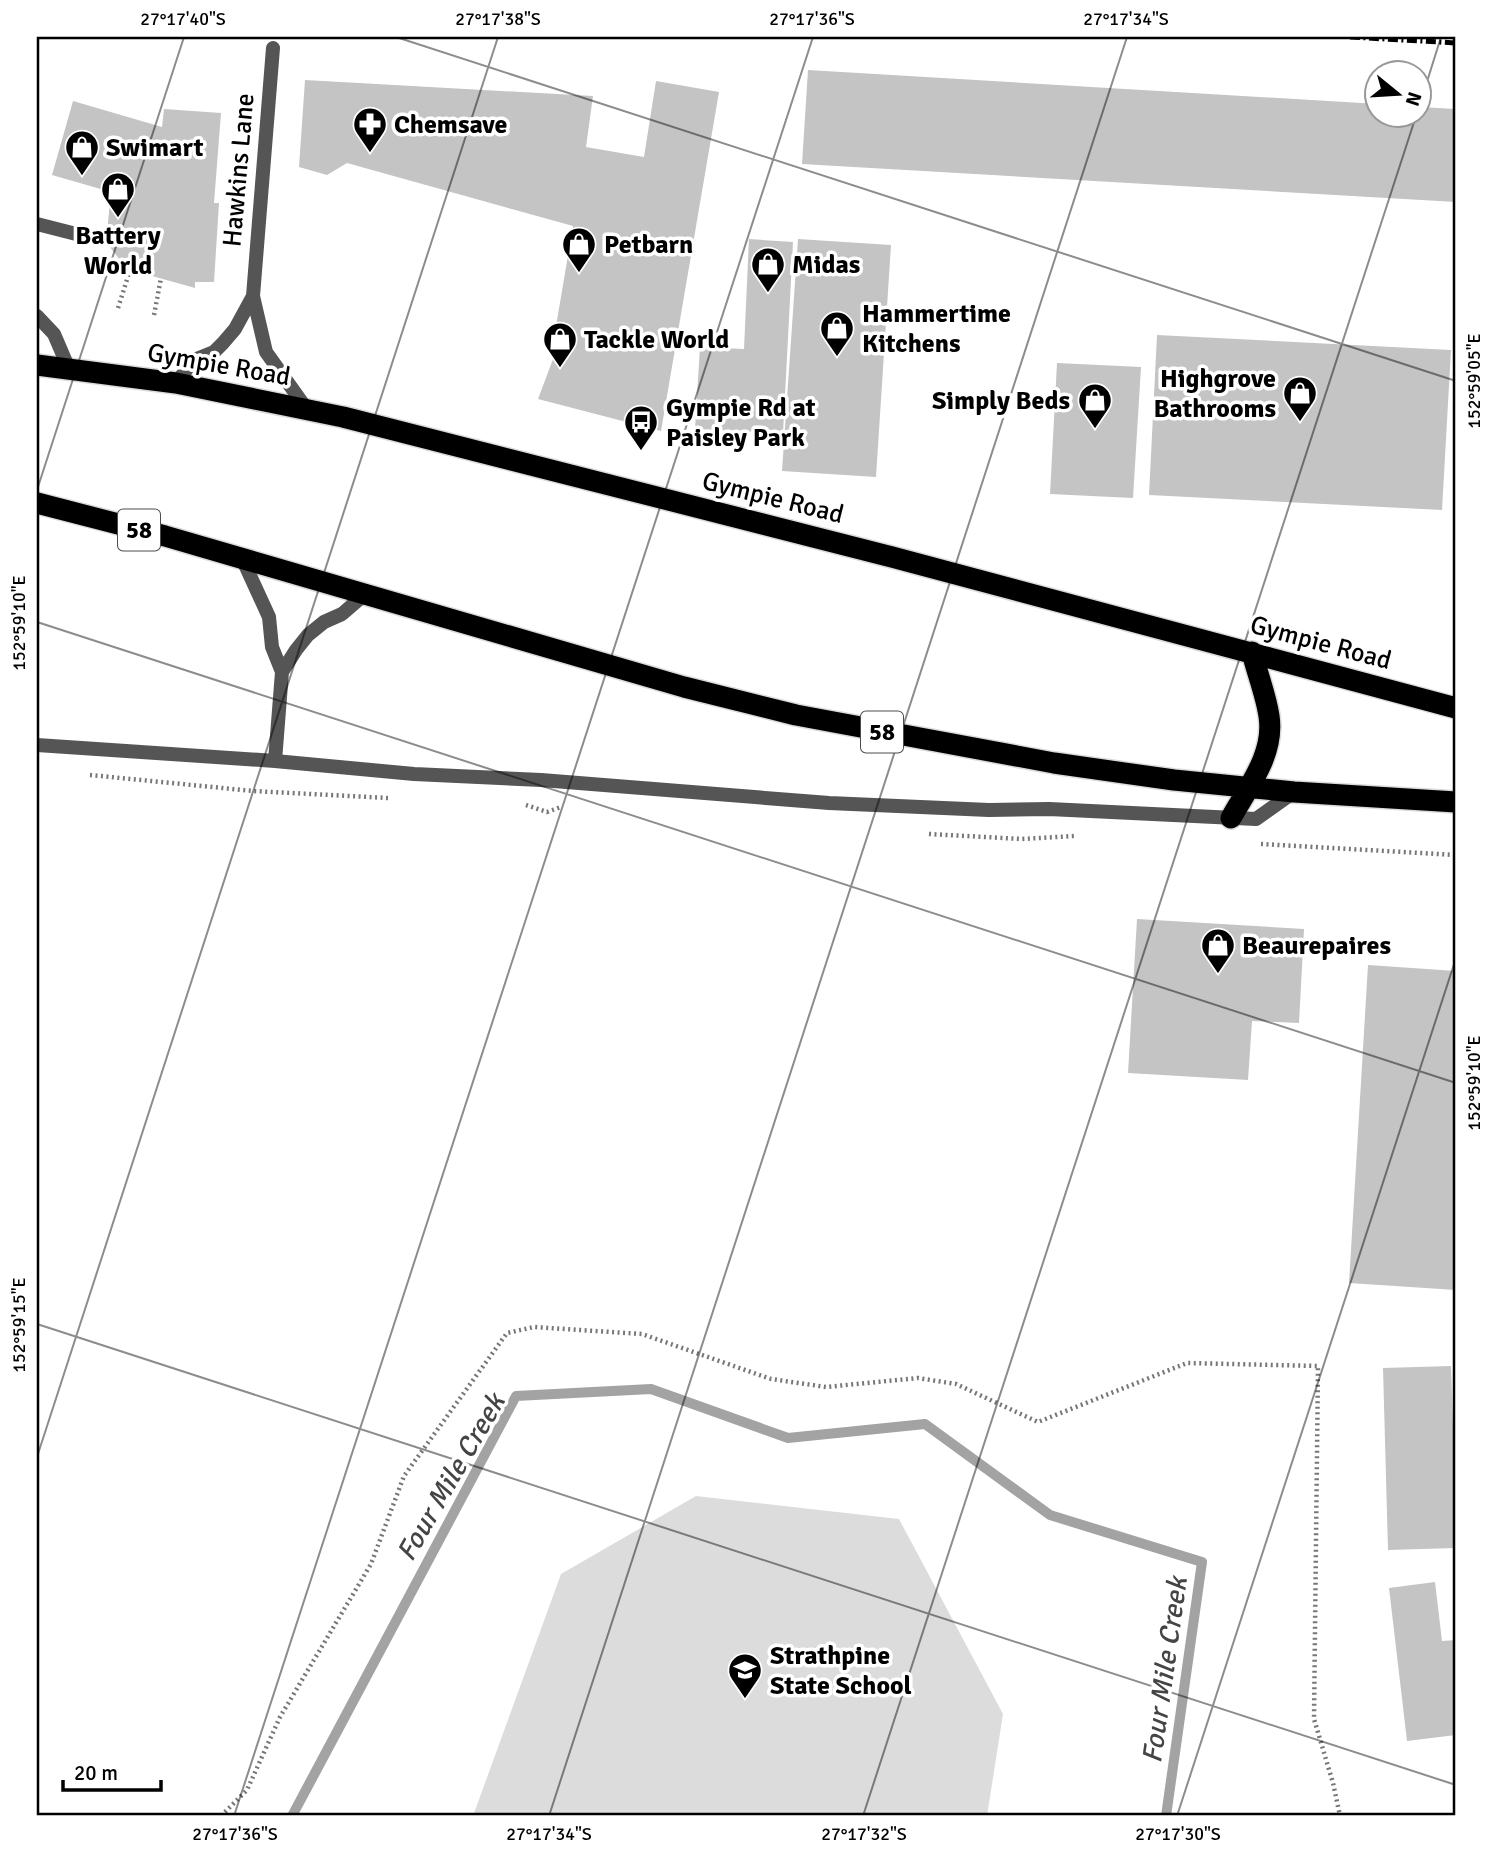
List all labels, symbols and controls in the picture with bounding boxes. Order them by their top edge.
text: 27°17'40"S [140,8,226,30]
text: 27°17'38"S [455,8,541,30]
text: 27°17'36"S [769,8,855,30]
text: 27°17'34"S [1083,8,1169,30]
north arrow [1364,60,1434,130]
text: N [1400,89,1427,109]
street label: Hawkins Lane [216,92,262,248]
pharmacy icon: Chemsave [351,105,389,154]
place label: Chemsave [394,109,508,141]
shop icon: Swimart [63,128,101,177]
place label: Swimart [106,132,204,164]
shop icon: Battery World [99,170,137,219]
place label: Battery World [75,220,161,282]
shop icon: Petbarn [560,225,598,274]
place label: Petbarn [604,229,693,261]
shop icon: Midas [749,245,787,294]
place label: Midas [792,249,860,281]
place label: Hammertime Kitchens [862,298,1011,360]
shop icon: Hammertime Kitchens [818,309,856,358]
shop icon: Tackle World [541,320,579,369]
place label: Tackle World [584,324,729,356]
text: 152°59'05"E [1463,333,1485,429]
street label: Gympie Road [145,337,293,393]
place label: Highgrove Bathrooms [1153,363,1276,425]
shop icon: Highgrove Bathrooms [1281,374,1319,423]
shop icon: Simply Beds [1076,381,1114,430]
place label: Simply Beds [932,385,1070,417]
place label: Gympie Rd at Paisley Park [666,392,816,454]
bus stop icon: Gympie Rd at Paisley Park [622,403,660,452]
street label: Gympie Road [699,465,847,531]
road number: 58 [118,509,160,550]
text: 152°59'10"E [8,575,30,671]
street label: Gympie Road [1247,609,1395,677]
road number: 58 [861,712,903,752]
shop icon: Beaurepaires [1199,926,1237,975]
place label: Beaurepaires [1242,930,1391,962]
text: 152°59'10"E [1463,1035,1485,1131]
text: 152°59'15"E [8,1277,30,1373]
water label: Four Mile Creek [389,1385,514,1567]
water label: Four Mile Creek [1135,1572,1195,1765]
place label: Strathpine State School [770,1640,912,1702]
school or university icon: Strathpine State School [726,1651,764,1700]
scale bar [63,1748,161,1792]
text: 20 m [74,1760,118,1786]
text: 27°17'36"S [192,1823,278,1845]
text: 27°17'34"S [506,1823,592,1845]
text: 27°17'32"S [821,1823,907,1845]
text: 27°17'30"S [1135,1823,1221,1845]

